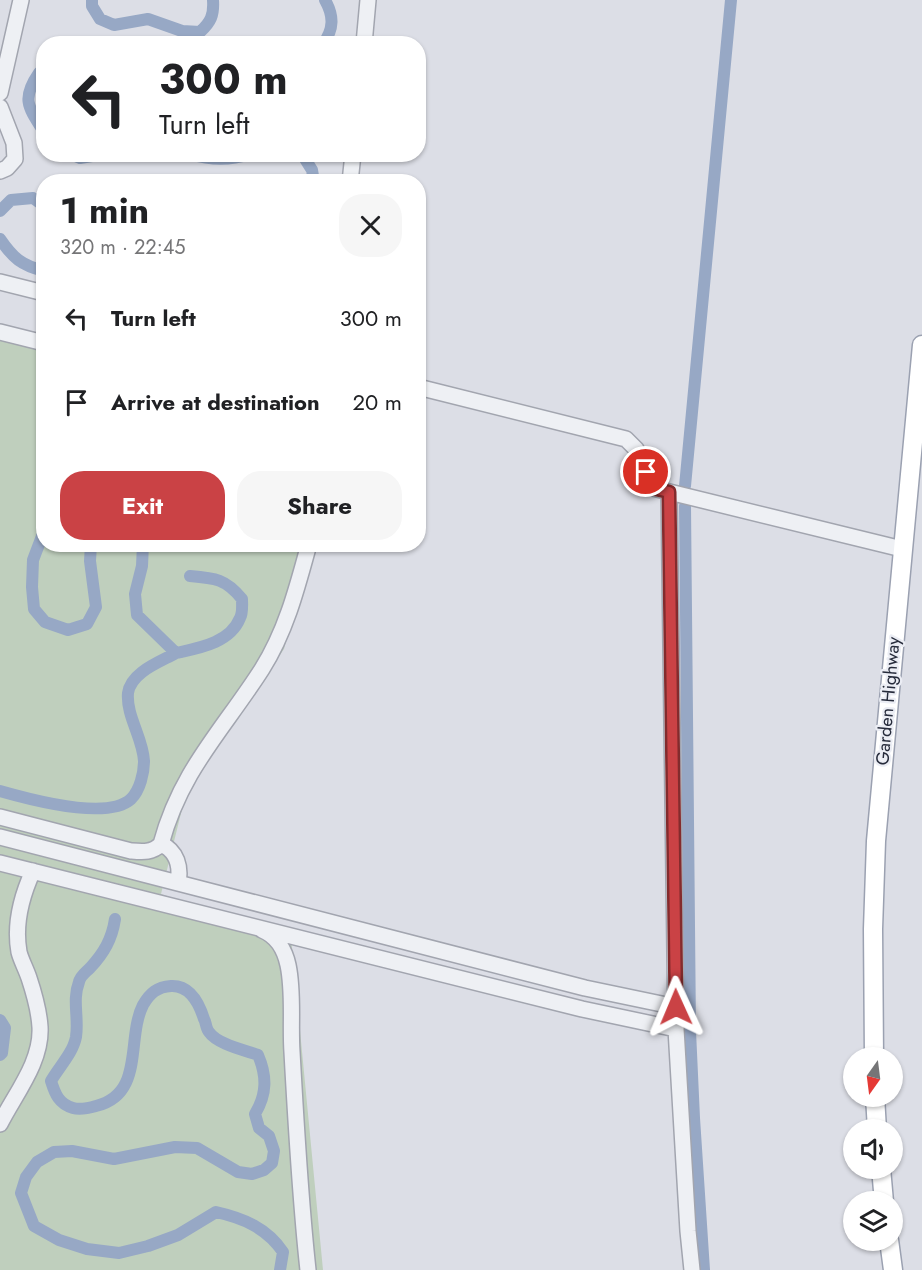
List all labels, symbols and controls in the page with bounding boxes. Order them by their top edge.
text: 300 m [159,49,288,110]
icon: left [60,60,138,138]
text: Turn left [159,105,249,144]
text: 1 min [60,184,149,236]
button: close [339,194,402,257]
text: 320 m · 22:45 [60,233,186,262]
icon: left [60,302,93,335]
text: Turn left [111,302,196,334]
text: 300 m [340,302,402,334]
icon: arrive [60,386,93,419]
text: Arrive at destination [111,386,320,418]
text: 20 m [353,386,402,418]
pin [620,446,671,497]
icon: arrive [629,455,662,488]
button: Exit [60,471,225,540]
button: Share [237,471,402,540]
street label: Garden Highway [869,636,907,766]
position arrow [644,975,708,1039]
north arrow [843,1047,903,1107]
map controls [843,1047,903,1251]
button: sound [843,1119,903,1179]
button: layers [843,1191,903,1251]

